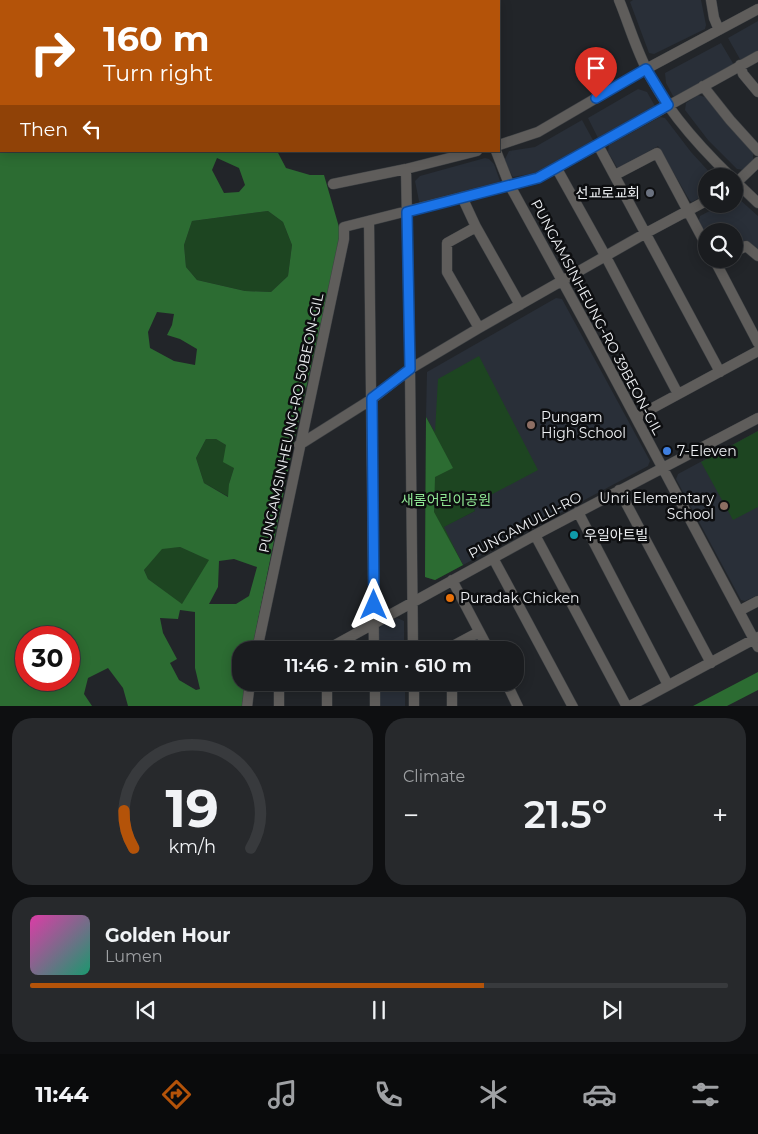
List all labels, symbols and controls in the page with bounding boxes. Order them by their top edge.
text: 160 m [103,17,209,60]
icon: right [20,20,85,85]
pin [575,47,617,98]
icon: arrive [582,54,610,82]
text: Turn right [103,60,213,87]
icon: left [78,115,106,143]
text: Then [20,118,68,141]
map controls [698,168,743,268]
button: sound [698,168,743,213]
place label: 선교로교회 [576,184,640,202]
marker: 선교로교회 [644,187,656,199]
street label: PUNGAMSINHEUNG-RO 39BEON-GIL [527,196,667,438]
button: search [698,223,743,268]
street label: PUNGAMSINHEUNG-RO 50BEON-GIL [255,291,327,554]
place label: Pungam High School [541,408,626,442]
marker: Pungam High School [525,419,537,431]
place label: 7-Eleven [677,442,737,460]
marker: 7-Eleven [661,445,673,457]
street label: PUNGAMULLI-RO [465,487,585,562]
place label: Unri Elementary School [599,489,714,523]
park label: 새롬어린이공원 [401,491,491,509]
marker: Unri Elementary School [718,500,730,512]
place label: 우일아트빌 [584,526,648,544]
marker: 우일아트빌 [568,529,580,541]
position arrow [347,578,399,630]
place label: Puradak Chicken [460,589,579,607]
marker: Puradak Chicken [444,592,456,604]
speed limit sign: 30 [15,626,80,691]
text: 11:46 · 2 min · 610 m [284,654,472,677]
text: Climate [403,767,465,786]
text: 19 [166,777,219,840]
text: 21.5° [524,791,607,838]
text: − [403,798,419,832]
text: + [712,798,728,832]
text: km/h [169,836,216,857]
text: Golden Hour [105,924,231,947]
text: Lumen [105,947,163,966]
icon: previous [132,996,160,1024]
icon: pause [365,996,393,1024]
icon: next [598,996,626,1024]
icon: directions [159,1077,194,1112]
icon: music [265,1077,300,1112]
icon: phone [371,1077,406,1112]
icon: climate [476,1077,511,1112]
icon: car [582,1077,617,1112]
icon: filters [688,1077,723,1112]
text: 11:44 [35,1081,89,1108]

